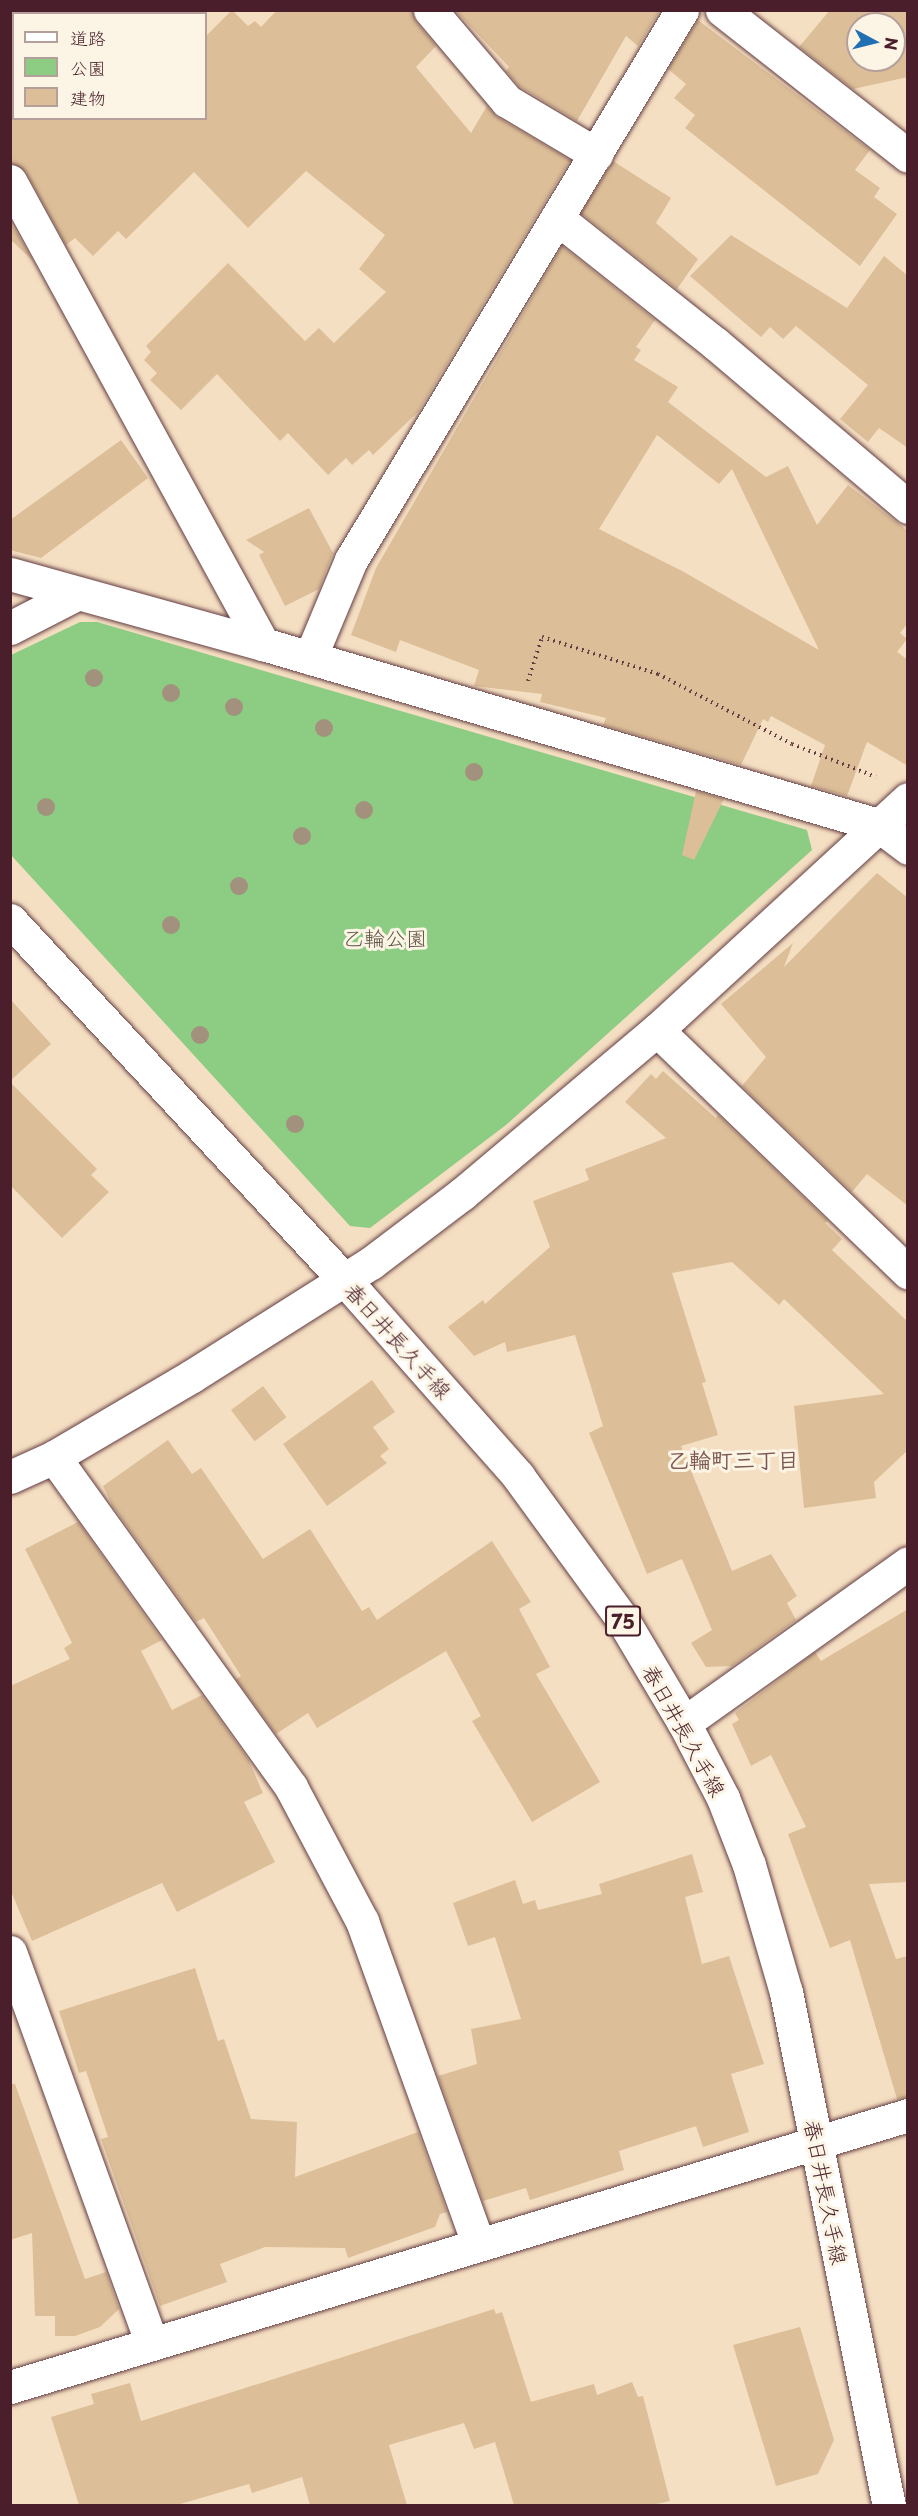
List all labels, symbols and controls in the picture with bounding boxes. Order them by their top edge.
legend [12,12,207,120]
north arrow [846,12,906,72]
text: 道路 [70,24,106,51]
text: N [879,36,905,52]
text: 公園 [70,54,106,81]
text: 建物 [70,84,106,111]
park label: 乙輪公園 [343,924,427,950]
street label: 春日井長久手線 [340,1277,458,1403]
district label: 乙輪町三丁目 [667,1446,799,1472]
road number: 75 [605,1604,641,1638]
street label: 春日井長久手線 [638,1660,732,1800]
street label: 春日井長久手線 [801,2117,853,2267]

